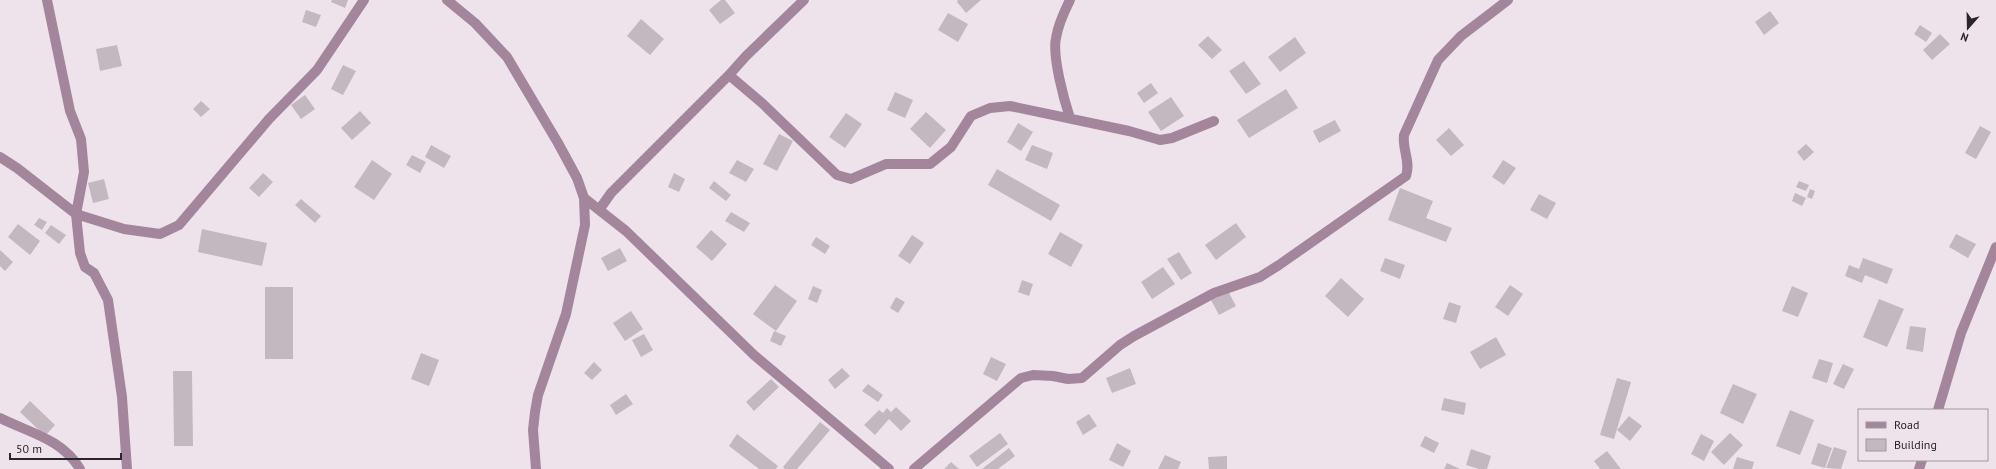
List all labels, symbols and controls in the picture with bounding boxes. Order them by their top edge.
north arrow [1948,8,1988,48]
text: N [1959,30,1970,45]
legend [1858,409,1988,461]
text: Road [1894,417,1919,432]
scale bar [10,435,121,461]
text: Building [1894,437,1937,452]
text: 50 m [16,441,42,456]

